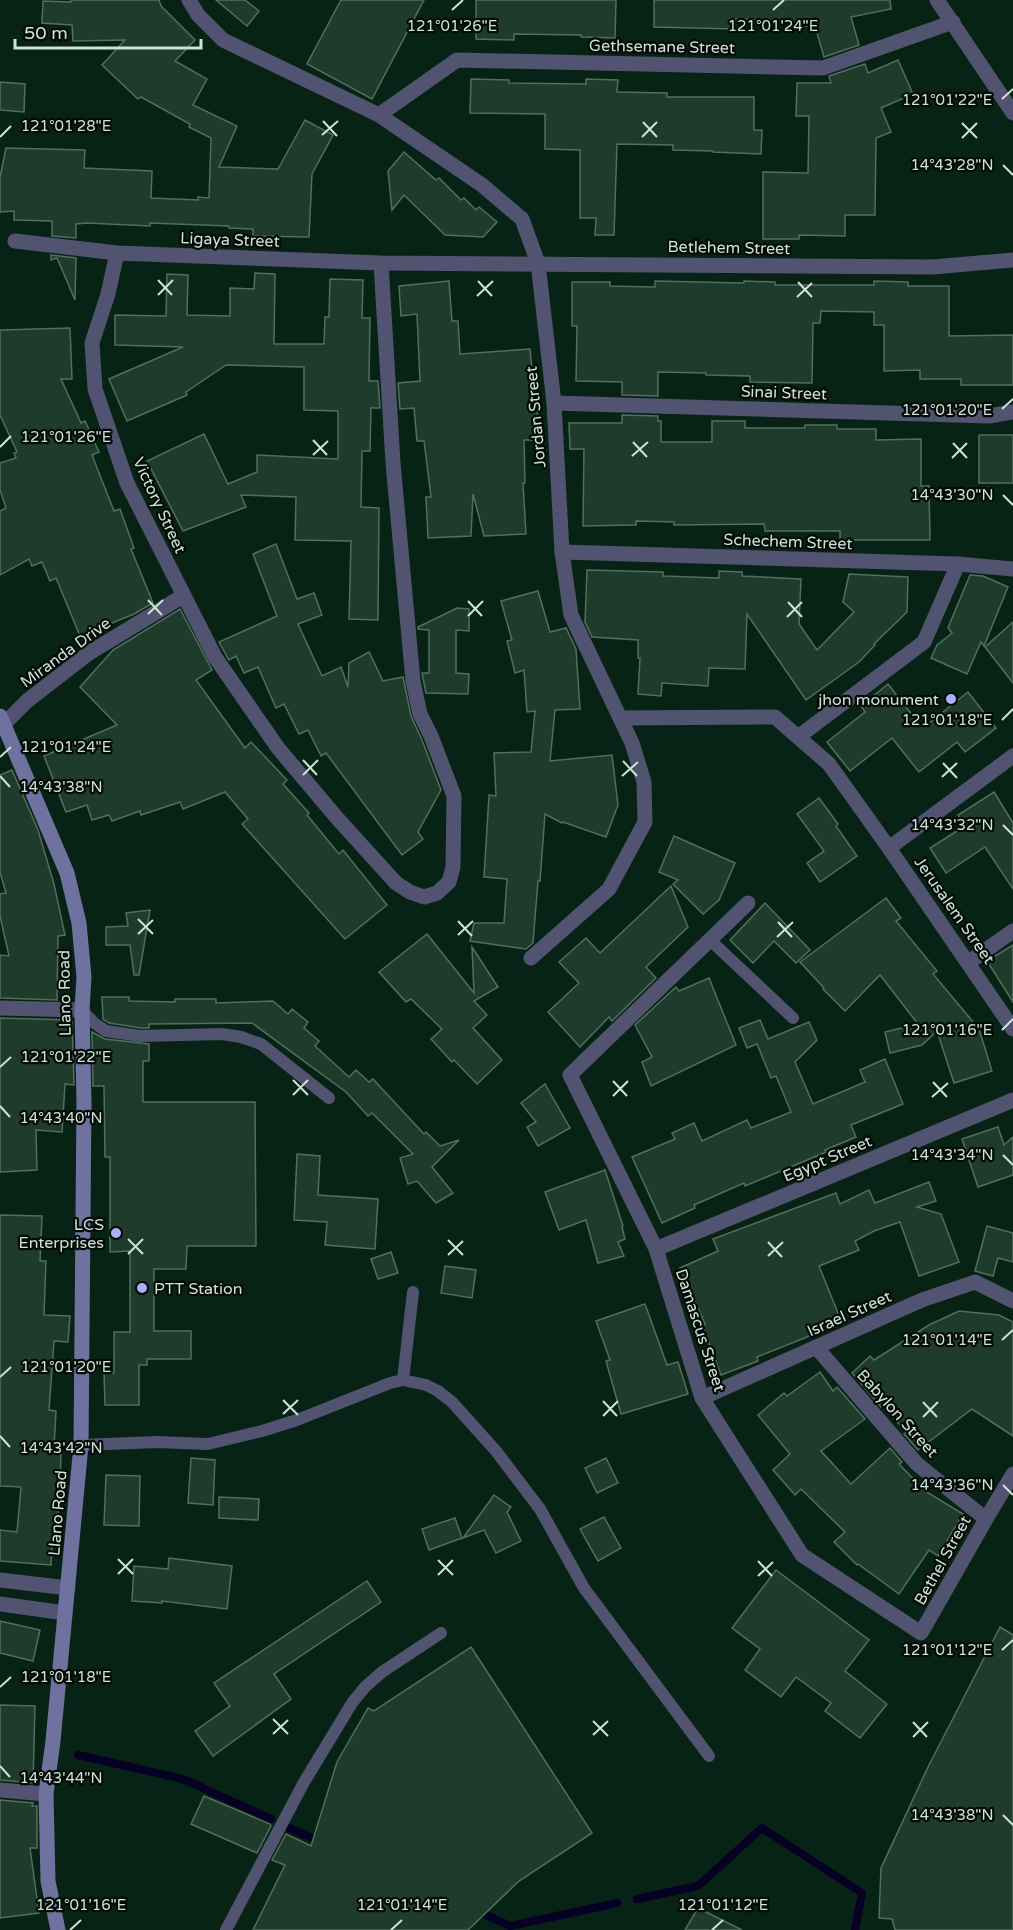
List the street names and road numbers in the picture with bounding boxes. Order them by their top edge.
street label: Gethsemane Street [589,36,735,58]
street label: Ligaya Street [180,228,280,252]
street label: Betlehem Street [668,237,790,259]
street label: Jordan Street [522,365,550,468]
street label: Sinai Street [740,381,827,404]
street label: Victory Street [128,454,190,557]
street label: Schechem Street [723,530,853,554]
street label: Miranda Drive [17,613,115,692]
street label: Jerusalem Street [910,853,999,968]
street label: Llano Road [54,950,76,1036]
street label: Egypt Street [780,1131,875,1187]
street label: Damascus Street [671,1266,729,1394]
street label: Israel Street [804,1286,895,1341]
street label: Babylon Street [852,1365,942,1462]
street label: Llano Road [44,1469,72,1557]
street label: Bethel Street [910,1512,976,1609]

